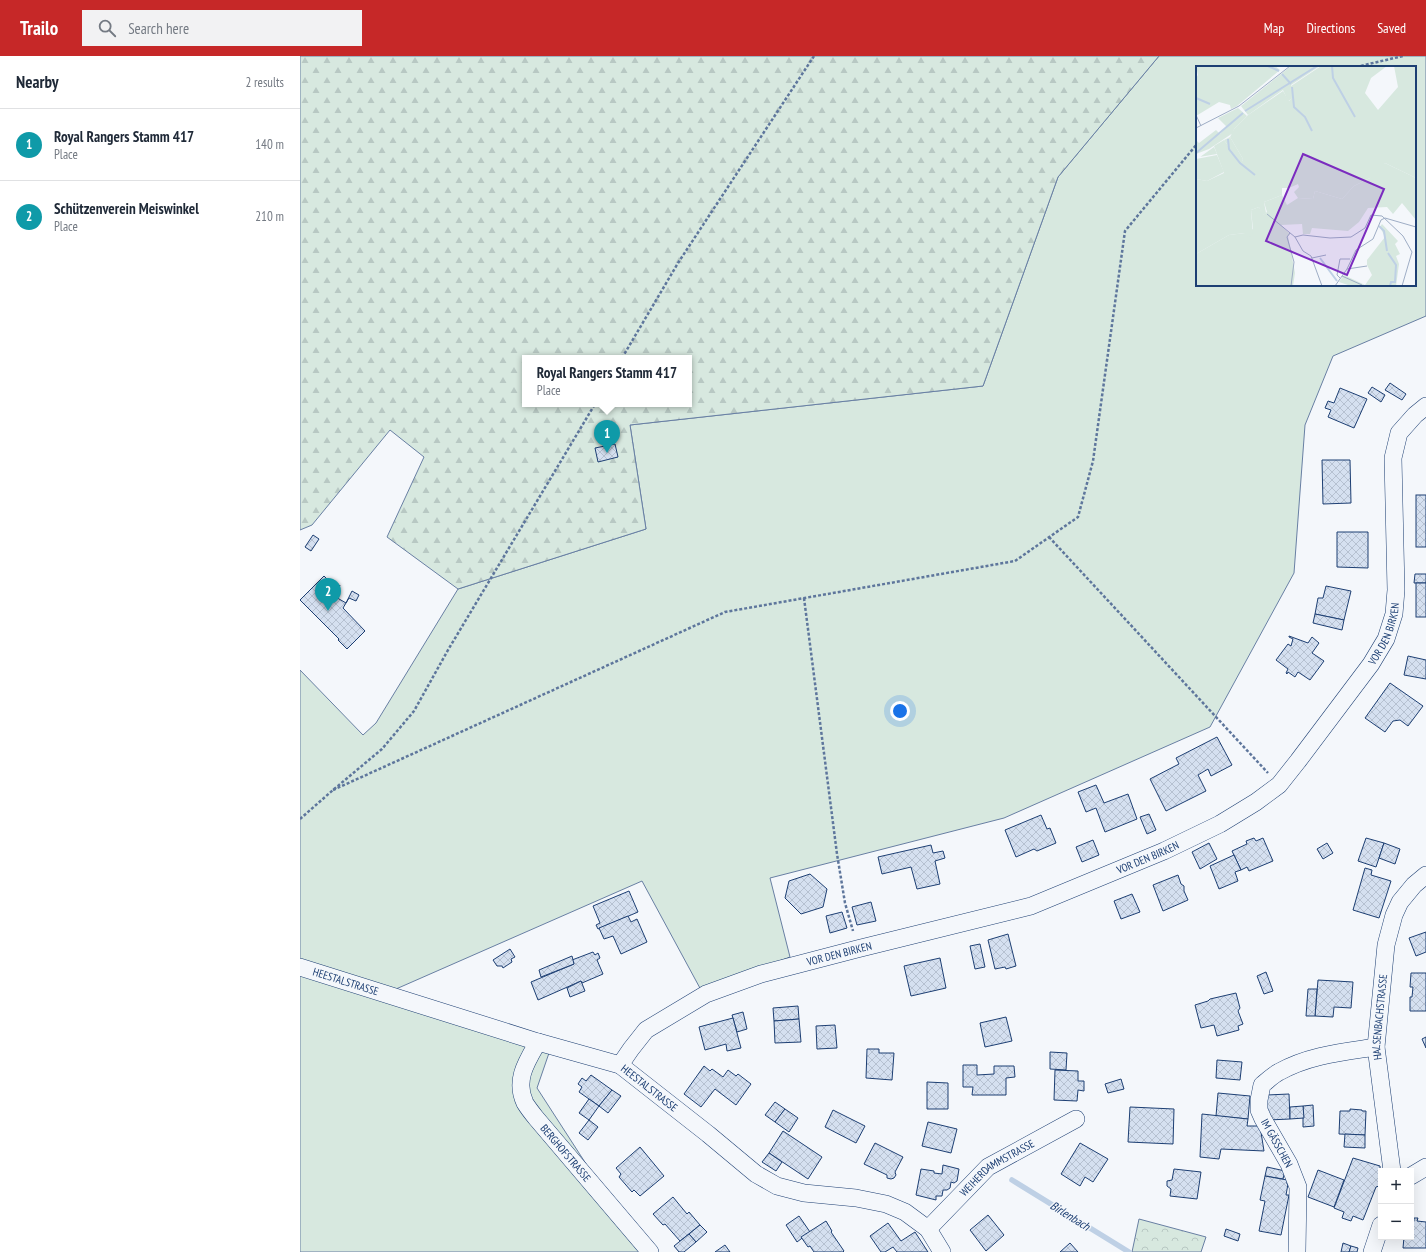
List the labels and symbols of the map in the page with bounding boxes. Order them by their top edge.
inset map [1196,66,1416,286]
pin: 1 [594,420,620,453]
pin: 2 [315,578,341,611]
street label: VOR DEN BIRKEN [1365,602,1402,668]
your location [890,701,910,721]
street label: VOR DEN BIRKEN [1114,838,1181,877]
street label: VOR DEN BIRKEN [804,939,873,969]
street label: HEESTALSTRASSE [311,964,381,998]
street label: HALSENBACHSTRASSE [1369,973,1390,1061]
street label: HEESTALSTRASSE [618,1061,681,1115]
street label: IM GÄSSCHEN [1258,1116,1296,1170]
street label: BERGHOFSTRASSE [537,1121,594,1185]
street label: WEIHERDAMMSTRASSE [957,1136,1037,1199]
water label: Birlenbach [1048,1198,1094,1234]

